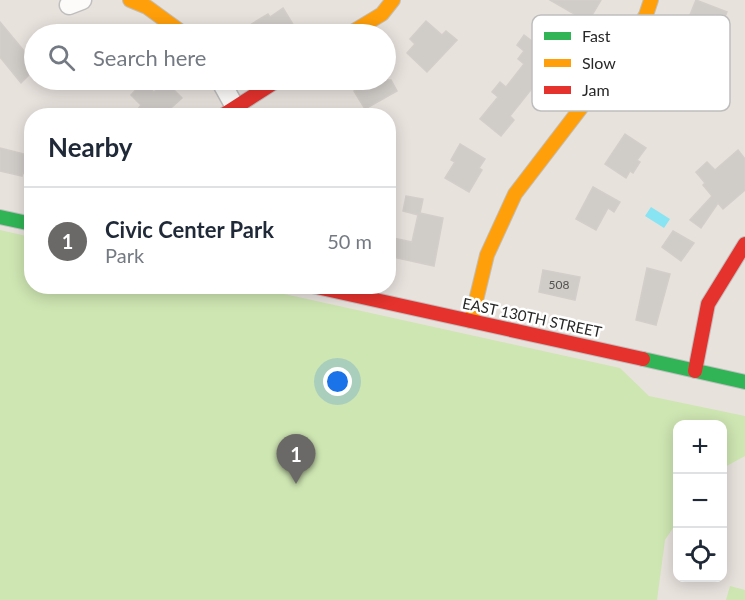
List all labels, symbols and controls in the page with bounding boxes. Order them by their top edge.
legend [532,15,730,111]
search box [24,24,396,90]
text: Fast [582,26,611,45]
icon: search [45,41,78,74]
text: Search here [93,44,206,71]
text: Slow [582,53,616,72]
text: Jam [582,80,610,99]
text: Nearby [48,131,133,163]
text: Civic Center Park [105,216,274,243]
text: 1 [62,229,73,253]
text: 50 m [327,229,372,253]
text: Park [105,243,144,267]
house number: 508 [549,277,569,292]
street label: EAST 130TH STREET [461,293,604,341]
your location [323,367,352,396]
map controls [673,420,727,582]
button: + [673,420,727,474]
pin: 1 [276,434,316,484]
button: − [673,474,727,528]
button: locate [673,528,727,582]

